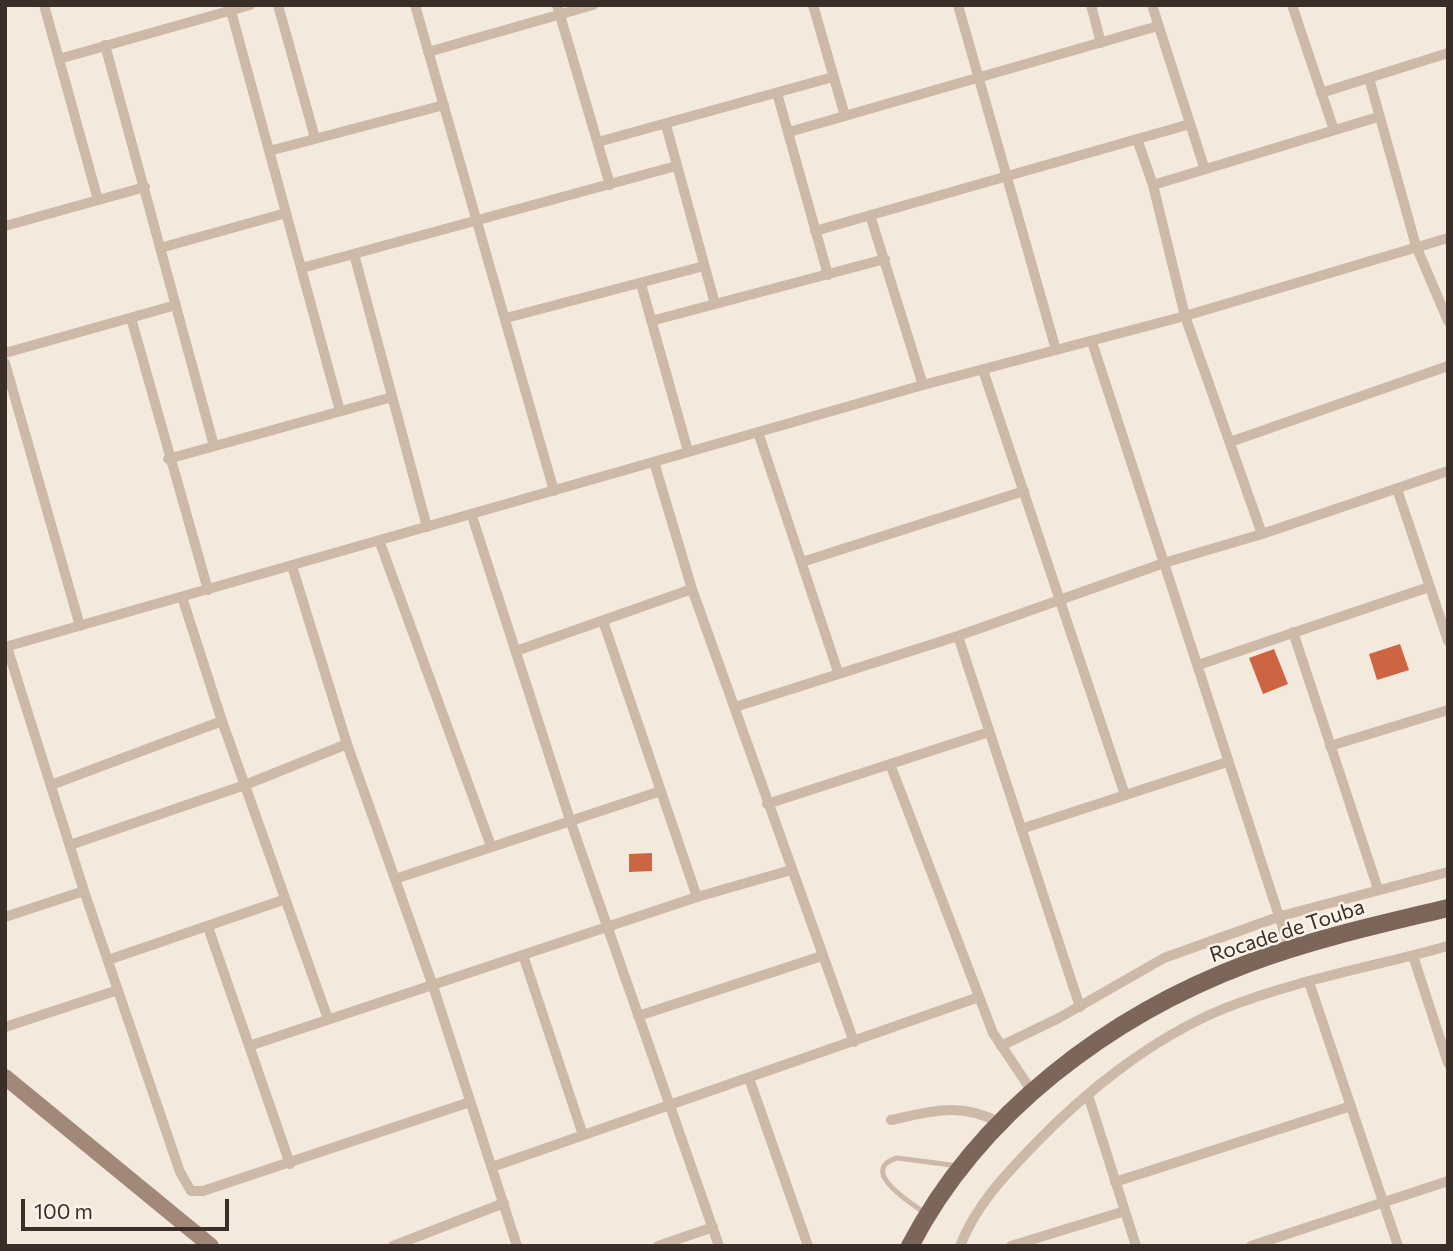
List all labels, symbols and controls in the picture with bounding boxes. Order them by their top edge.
street label: Rocade de Touba [1206,894,1368,968]
scale bar [24,1184,233,1228]
text: 100 m [34,1198,93,1223]

